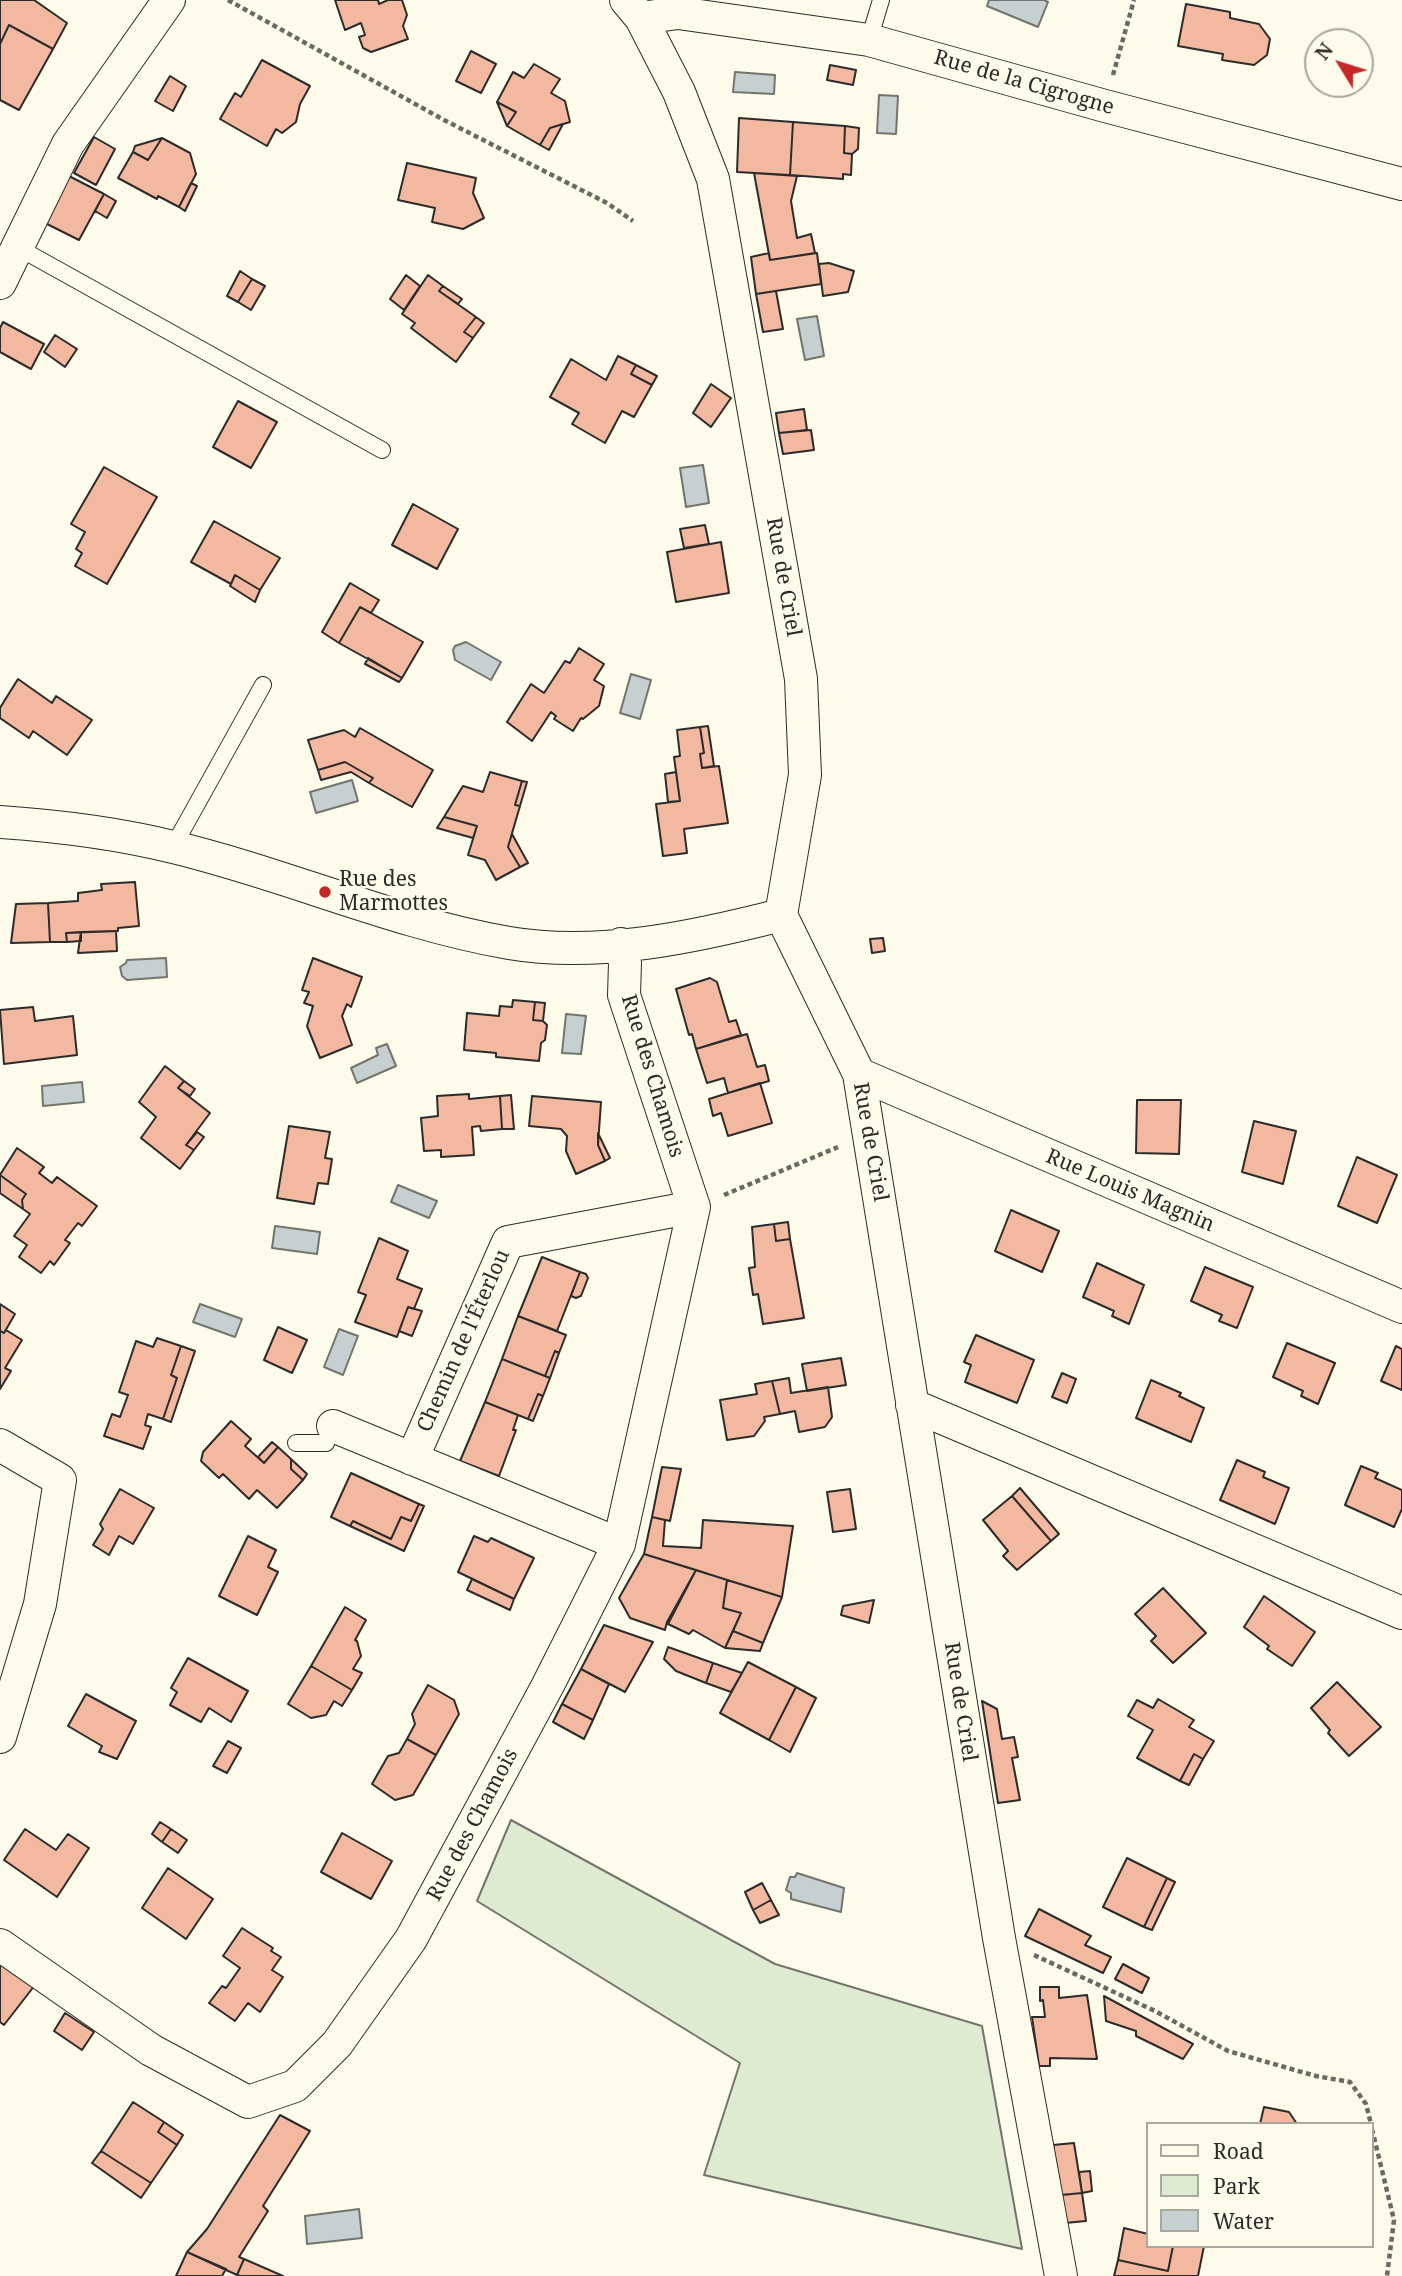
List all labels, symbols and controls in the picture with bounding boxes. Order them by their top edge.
north arrow [1304,28,1374,98]
text: N [1309,37,1339,65]
street label: Rue de la Cigrogne [931,45,1117,121]
street label: Rue de Criel [760,515,806,639]
place label: Rue des Marmottes [339,867,448,917]
marker: Rue des Marmottes [317,884,333,900]
street label: Rue des Chamois [615,991,689,1161]
street label: Rue de Criel [847,1080,893,1204]
street label: Rue Louis Magnin [1042,1144,1218,1238]
street label: Chemin de l'Éterlou [412,1246,516,1436]
street label: Rue de Criel [938,1640,982,1764]
street label: Rue des Chamois [422,1744,524,1906]
legend [1146,2122,1374,2248]
text: Road [1213,2137,1264,2165]
text: Park [1213,2172,1260,2200]
text: Water [1213,2207,1274,2235]

